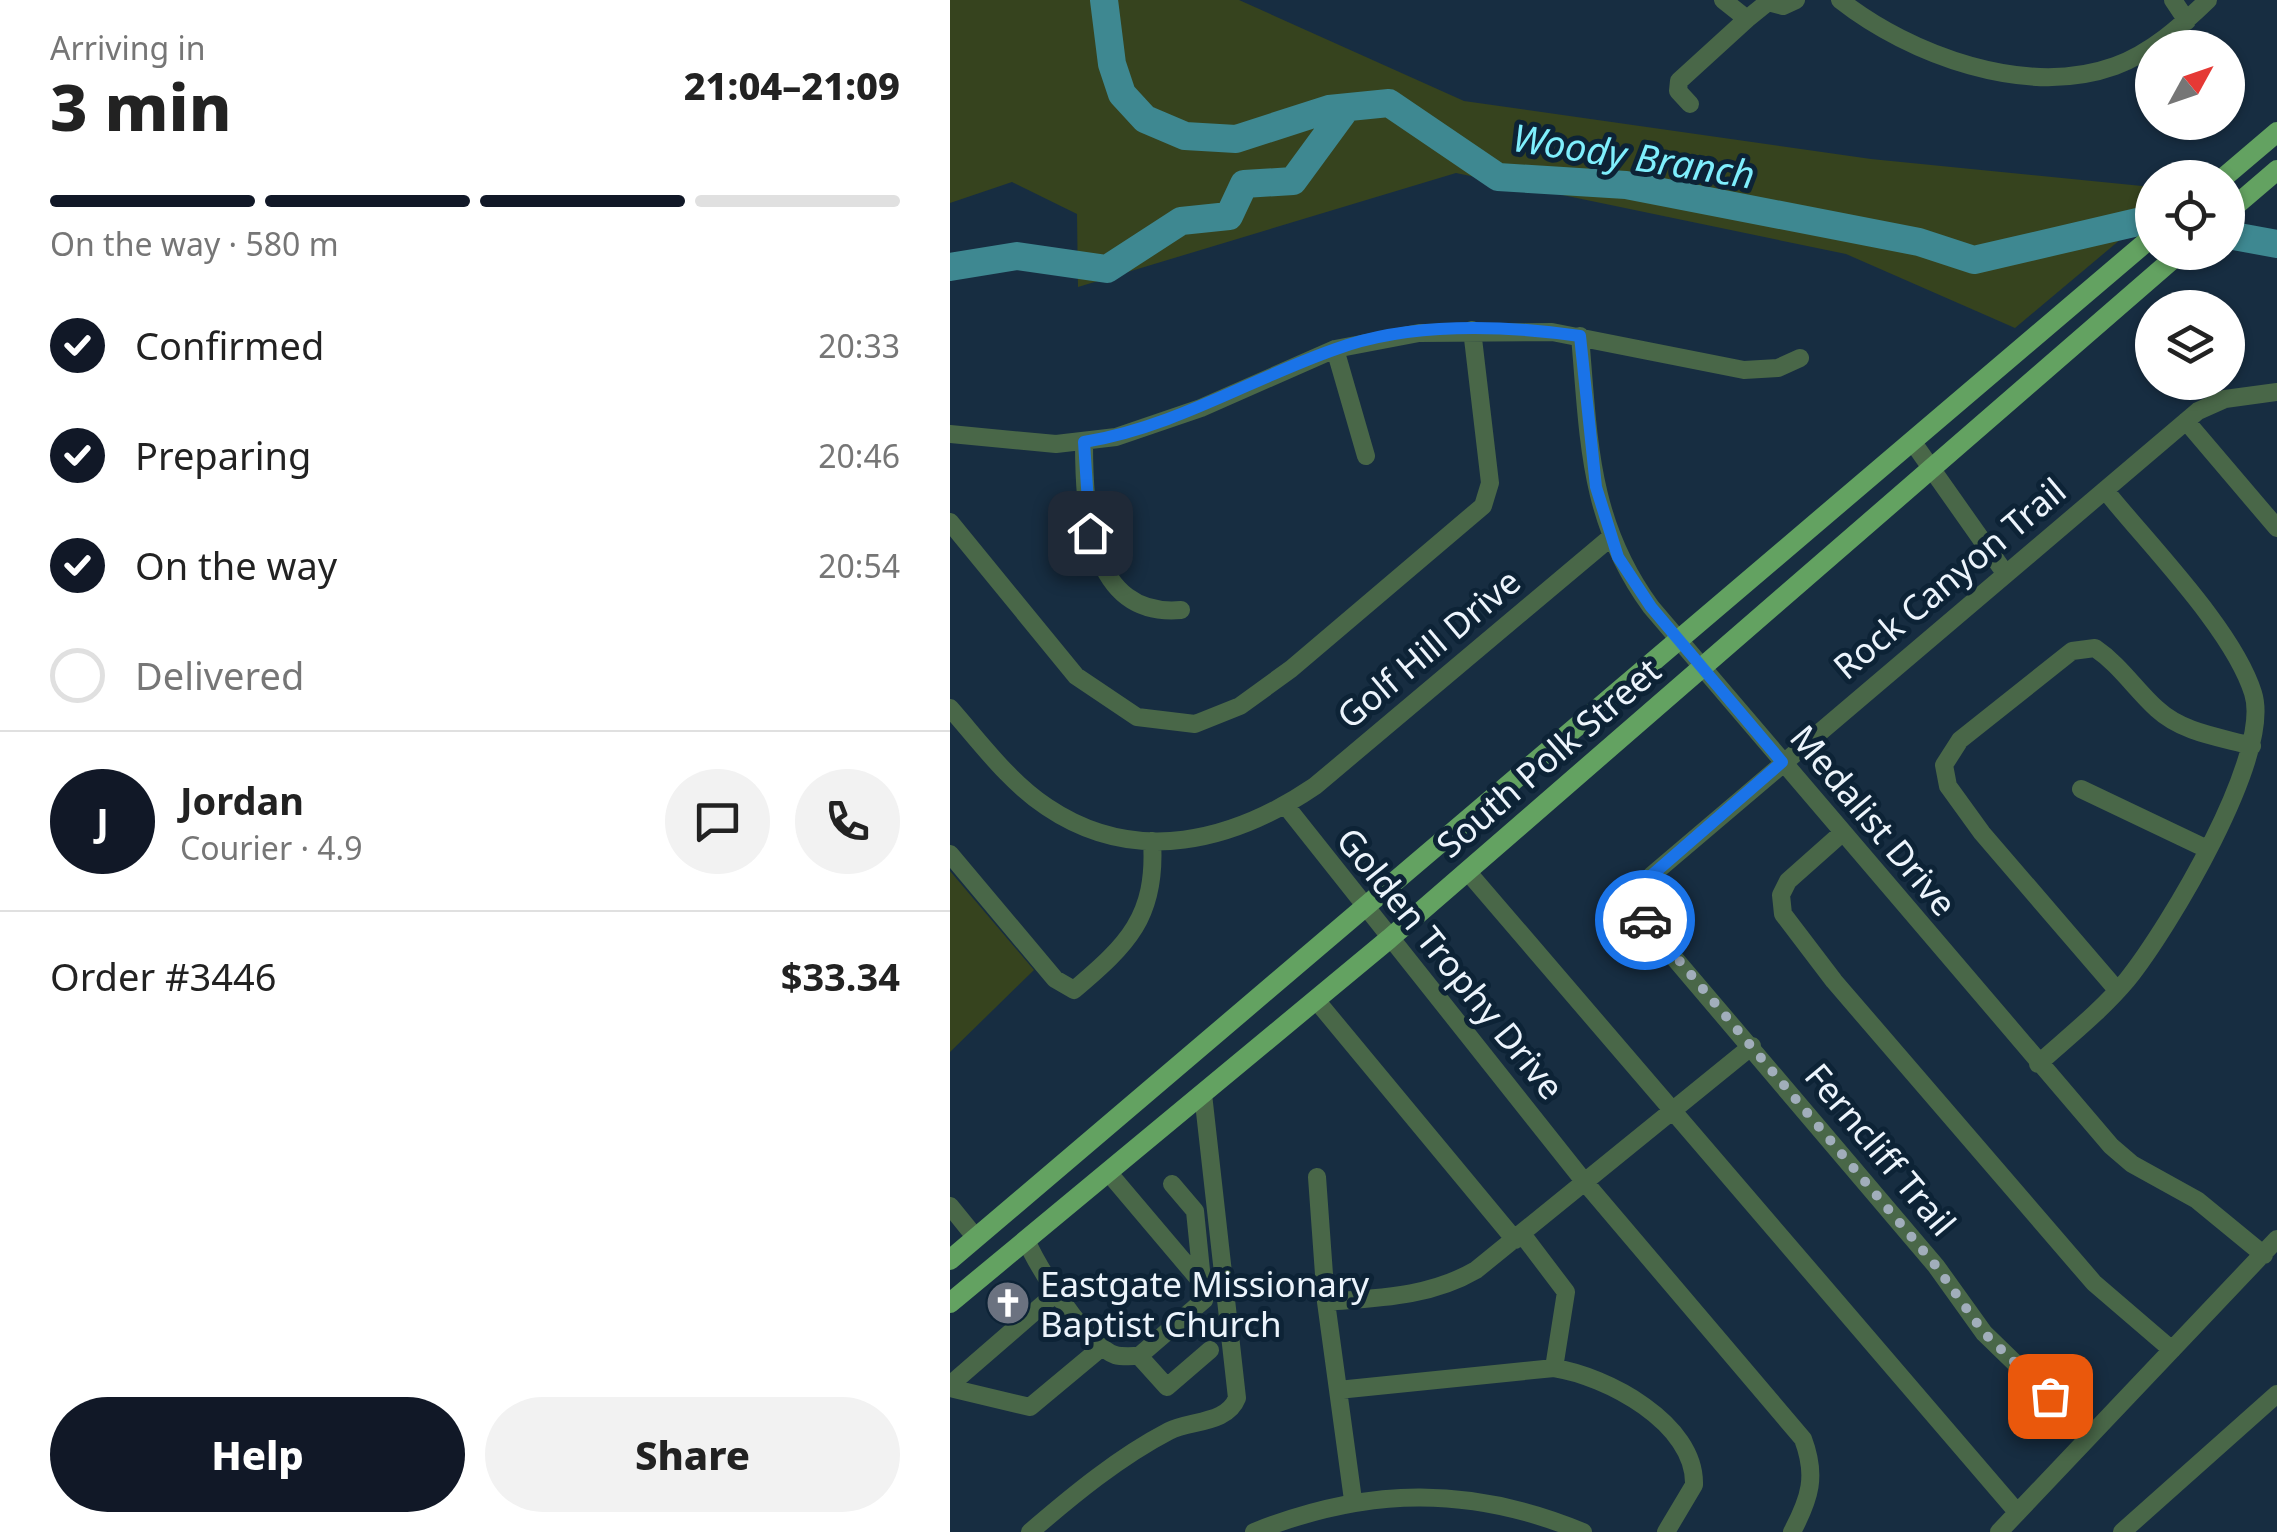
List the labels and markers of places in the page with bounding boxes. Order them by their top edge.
pin [1048,491,1133,576]
place label: Eastgate Missionary Baptist Church [1040,1260,1369,1347]
church icon: Eastgate Missionary Baptist Church [985,1280,1031,1326]
pin [2008,1354,2093,1439]

